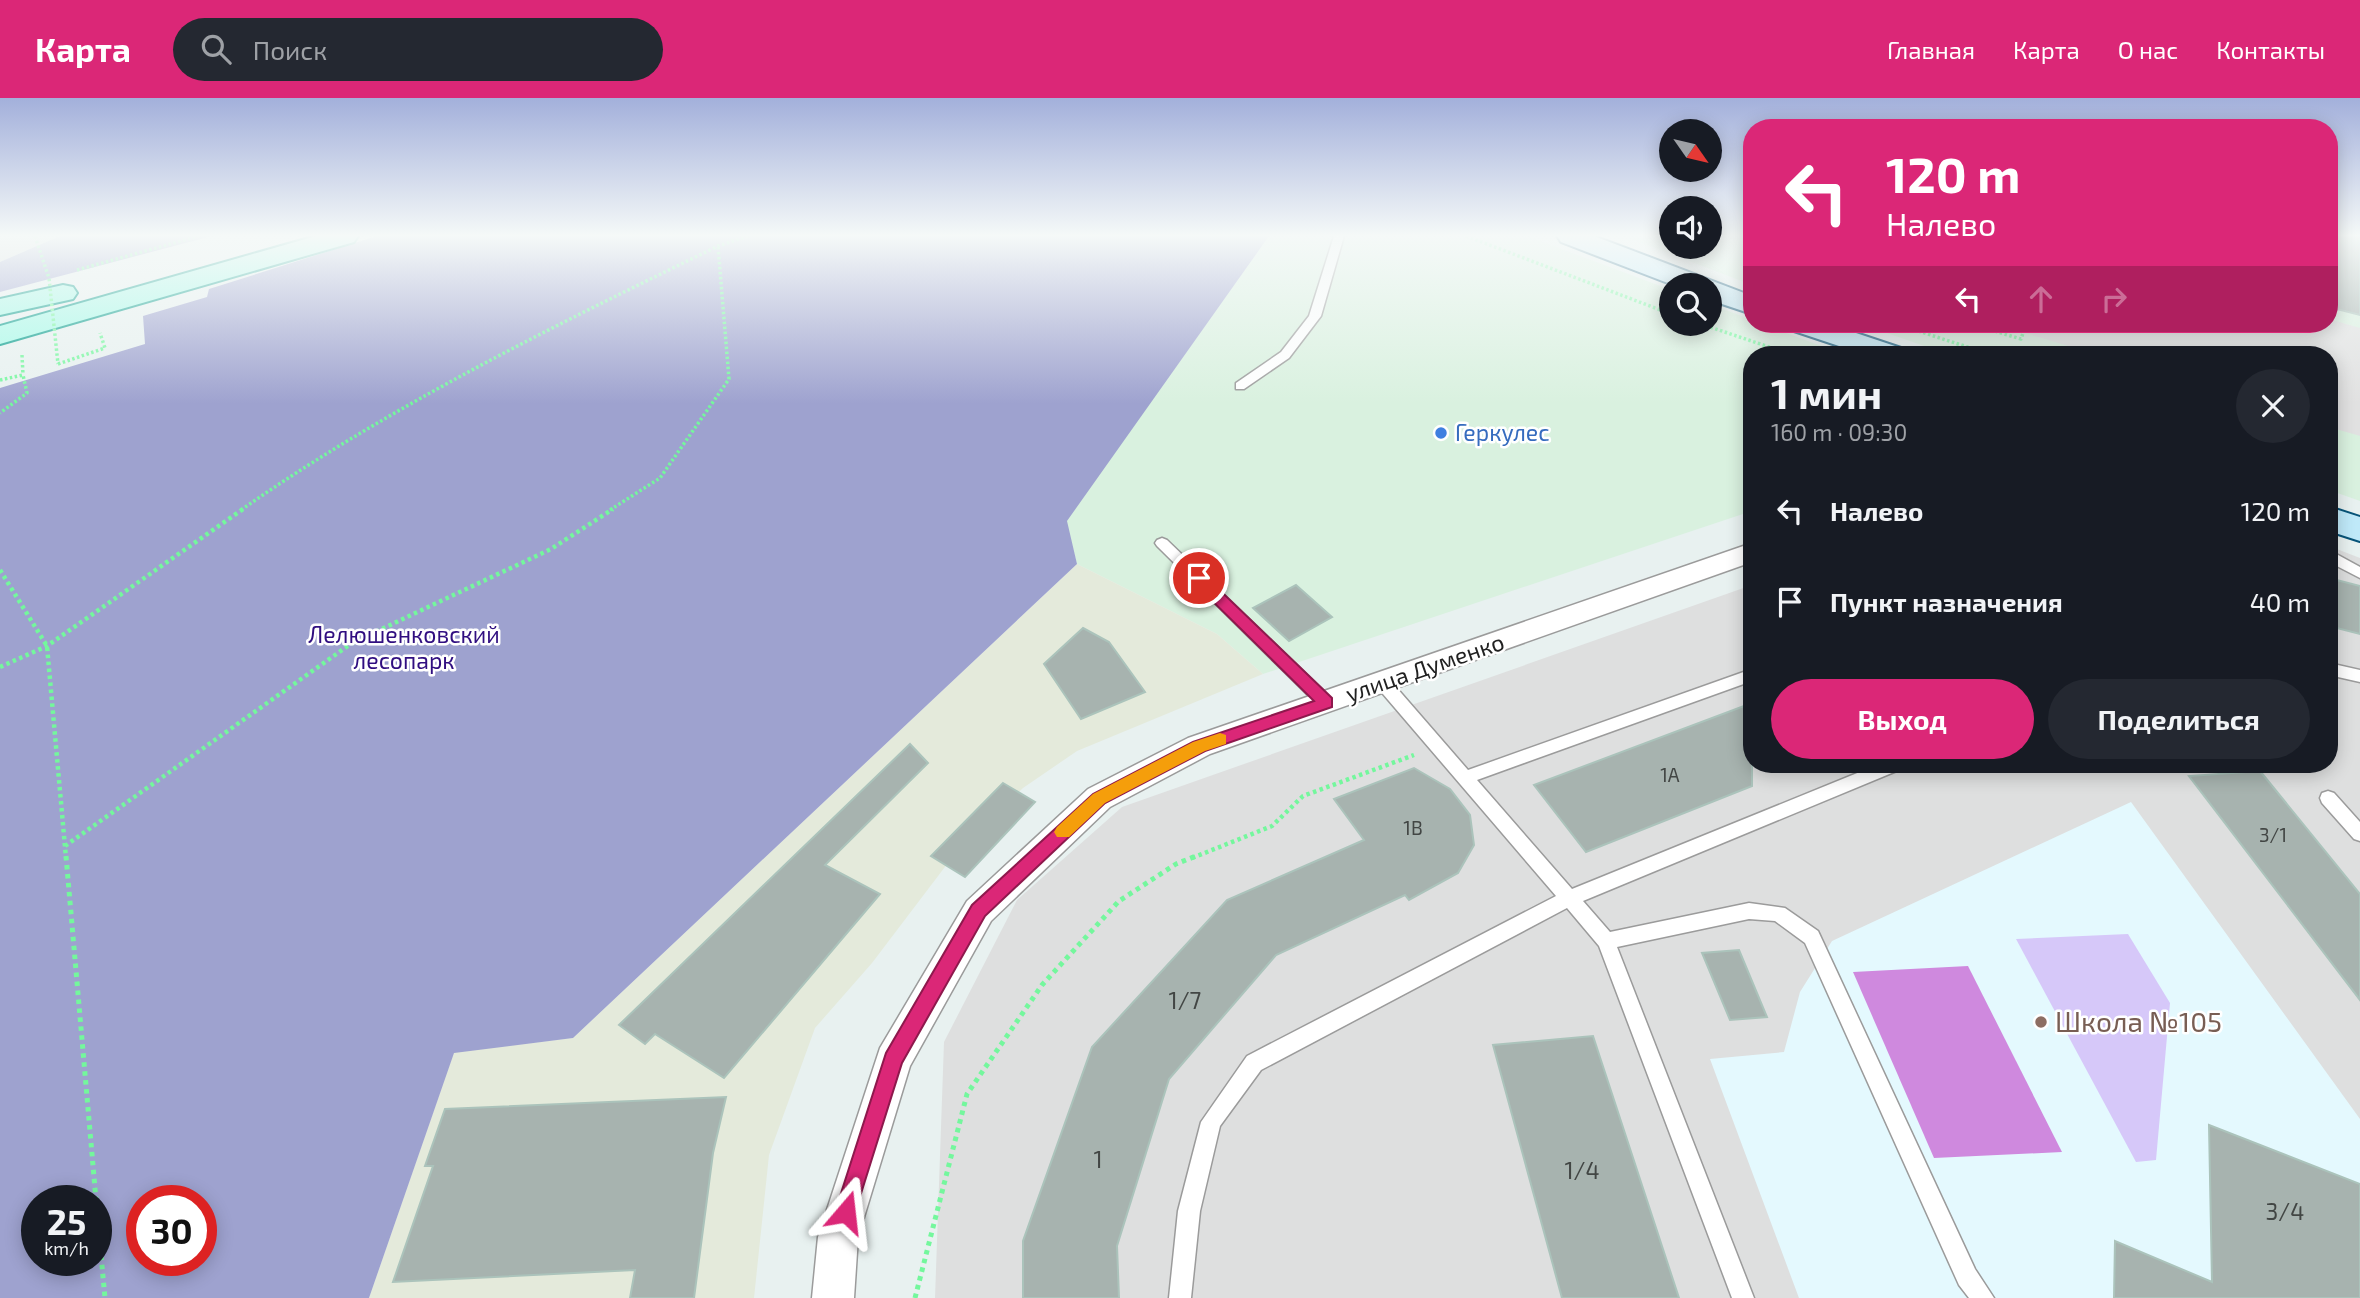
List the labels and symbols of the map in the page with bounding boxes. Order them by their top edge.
north arrow [1659,119,1722,182]
place label: Геркулес [1455,418,1550,447]
marker: Геркулес [1433,425,1449,441]
pin [1169,548,1229,608]
park label: Лелюшенковский лесопарк [308,620,500,674]
street label: улица Думенко [1342,627,1508,708]
house number: 1А [1660,763,1680,786]
house number: 1В [1403,816,1423,839]
house number: 3/1 [2259,823,2287,846]
house number: 1/7 [1169,986,1202,1014]
place label: Школа №105 [2055,1004,2222,1038]
marker: Школа №105 [2033,1014,2049,1030]
house number: 1 [1093,1145,1103,1173]
house number: 1/4 [1564,1156,1600,1184]
position arrow [809,1175,883,1249]
speed limit sign: 30 [126,1185,217,1276]
house number: 3/4 [2266,1197,2304,1225]

